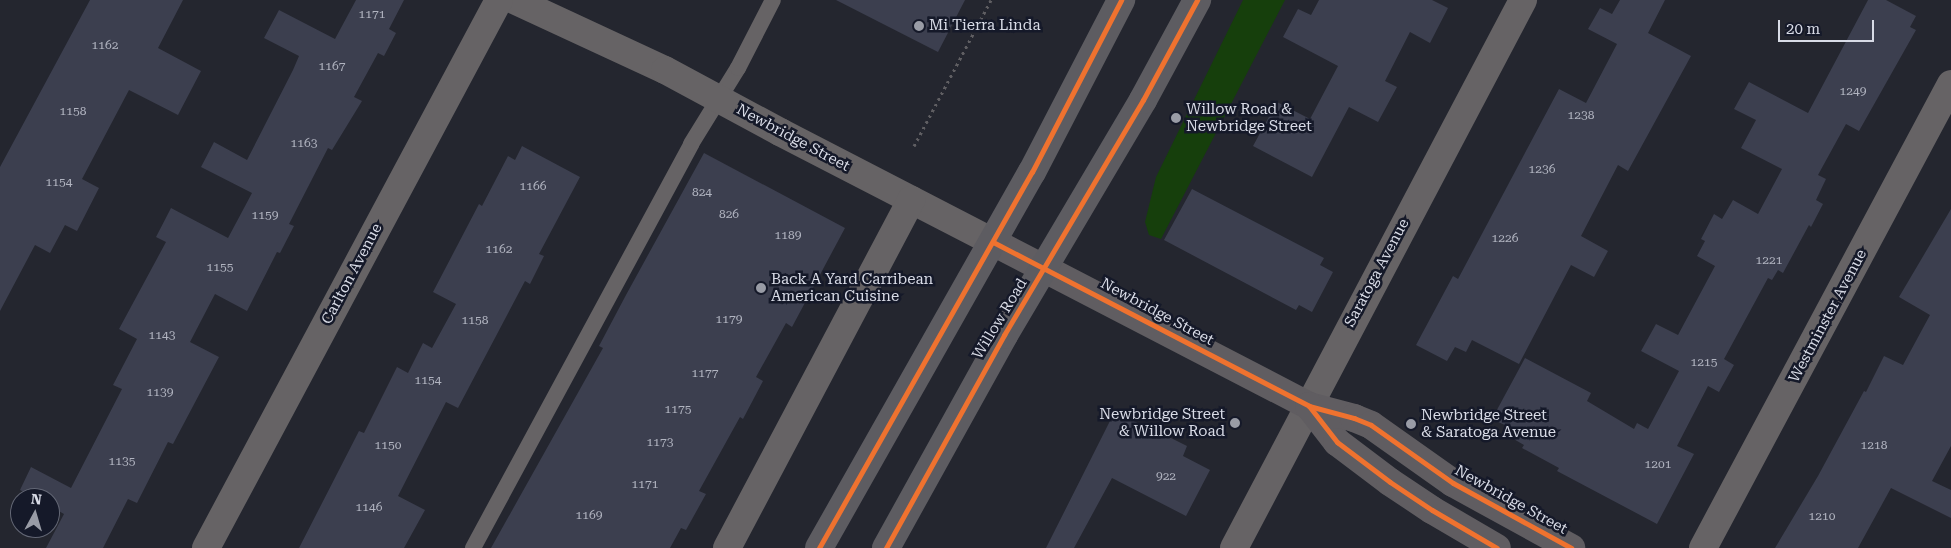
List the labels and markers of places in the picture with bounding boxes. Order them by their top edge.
place label: Mi Tierra Linda [929,17,1041,35]
marker: Mi Tierra Linda [913,20,925,32]
place label: Willow Road & Newbridge Street [1186,100,1312,135]
marker: Willow Road & Newbridge Street [1170,112,1182,124]
place label: Back A Yard Carribean American Cuisine [771,270,933,305]
marker: Back A Yard Carribean American Cuisine [755,282,767,294]
place label: Newbridge Street & Willow Road [1099,405,1225,440]
place label: Newbridge Street & Saratoga Avenue [1421,406,1556,441]
marker: Newbridge Street & Willow Road [1229,417,1241,429]
marker: Newbridge Street & Saratoga Avenue [1405,418,1417,430]

